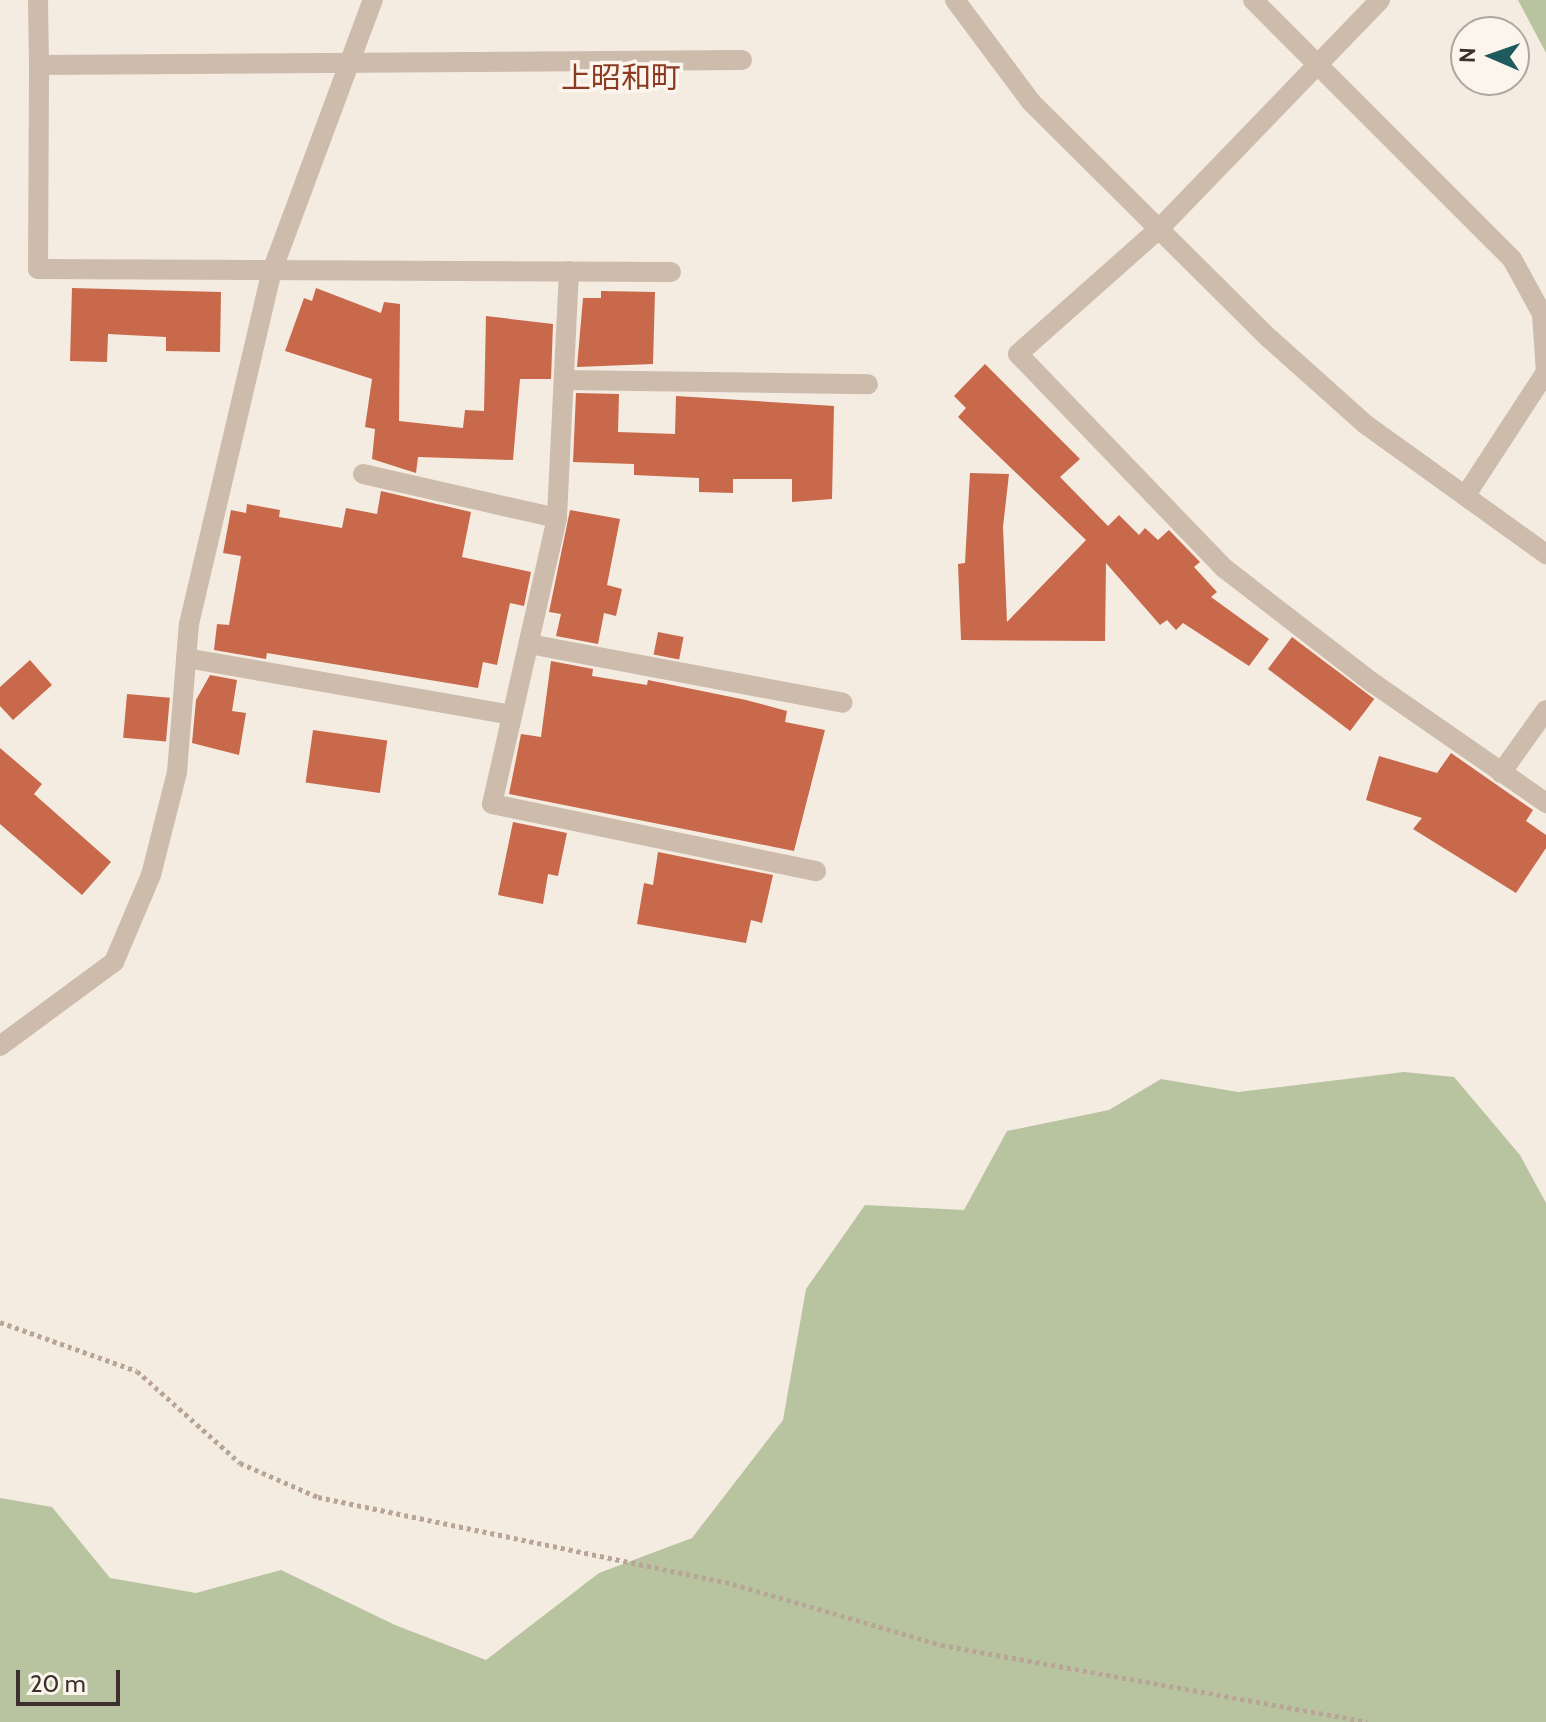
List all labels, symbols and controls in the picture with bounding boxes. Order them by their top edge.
north arrow [1450,16,1530,96]
text: N [1454,47,1481,63]
district label: 上昭和町 [561,60,681,96]
scale bar [20,1654,124,1704]
text: 20 m [30,1669,86,1698]

